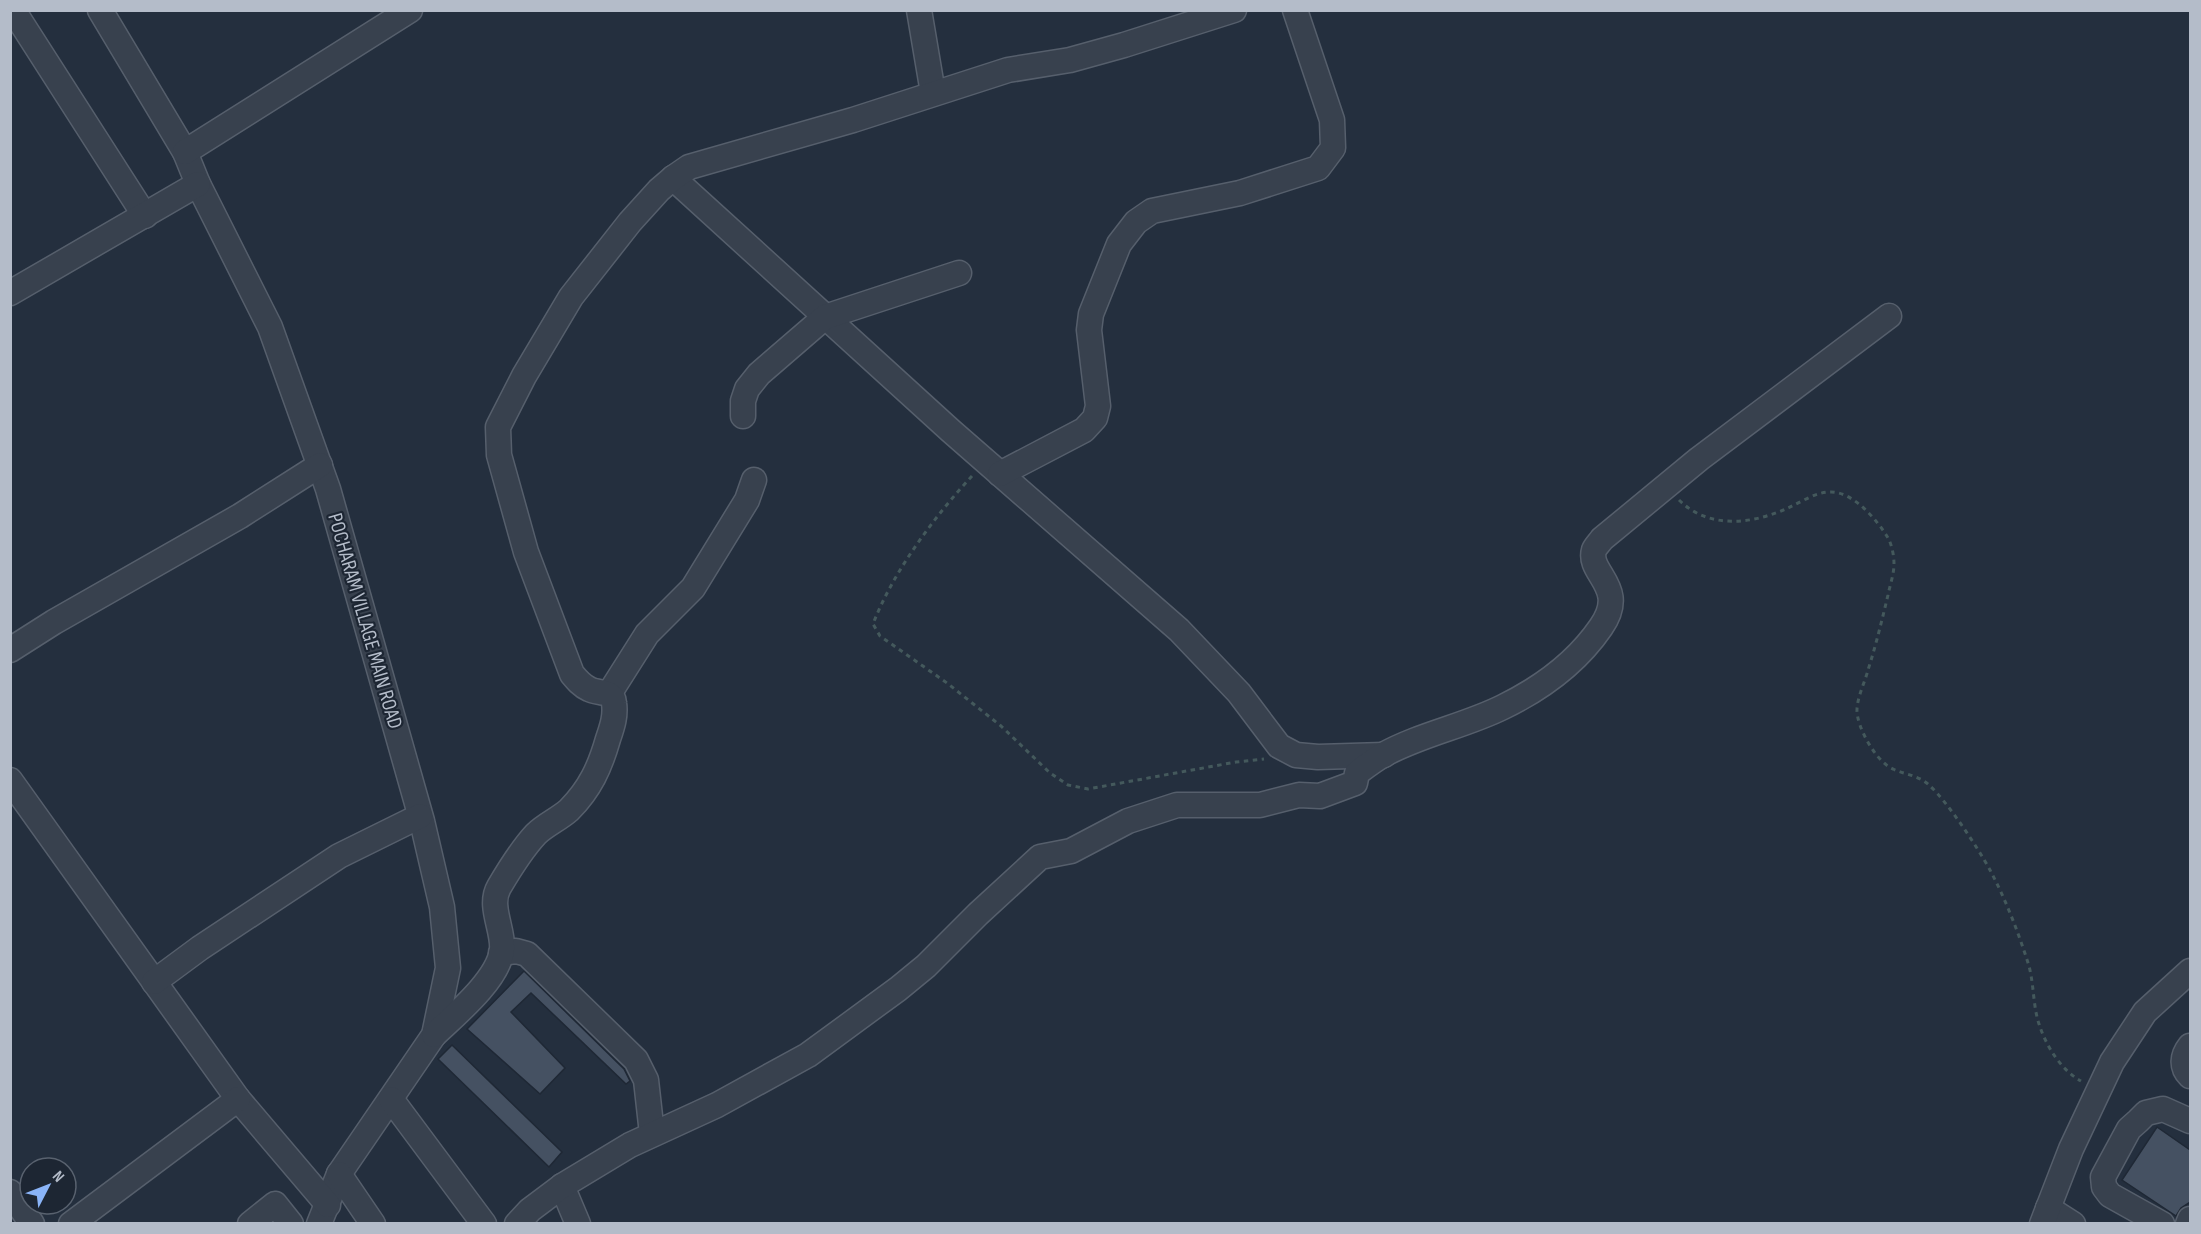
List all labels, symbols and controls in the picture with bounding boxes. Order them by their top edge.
street label: POCHARAM VILLAGE MAIN ROAD [322,510,408,732]
north arrow [18,1156,78,1216]
text: N [48,1167,68,1186]

